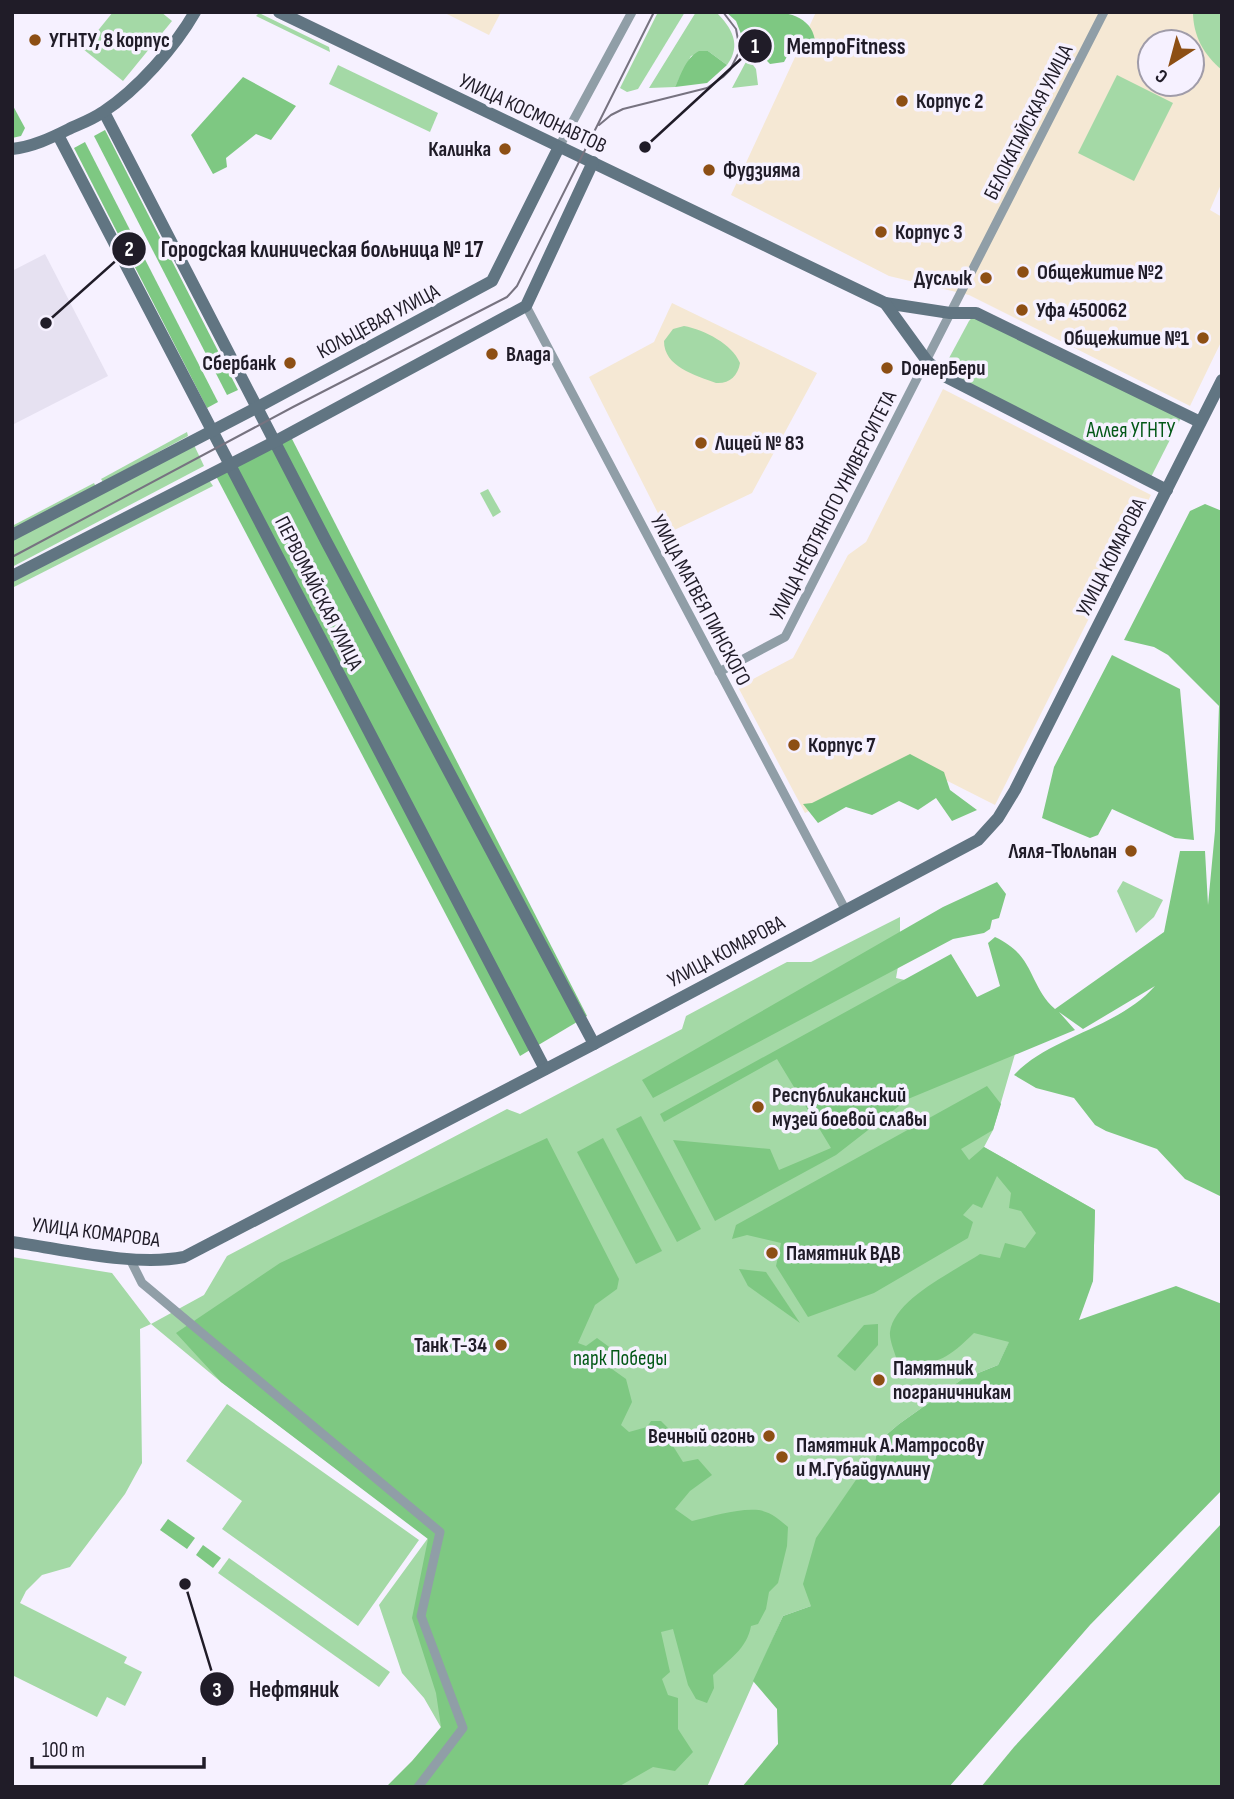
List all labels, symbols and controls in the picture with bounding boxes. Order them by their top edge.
callout: МетроFitness [737,24,919,68]
place label: УГНТУ, 8 корпус [49,28,170,53]
north arrow [1136,28,1206,98]
marker: УГНТУ, 8 корпус [27,32,43,48]
text: МетроFitness [786,33,906,61]
text: 1 [751,34,759,59]
street label: БЕЛОКАТАЙСКАЯ УЛИЦА [979,40,1079,204]
text: С [1151,63,1173,88]
street label: УЛИЦА КОСМОНАВТОВ [455,68,611,159]
place label: Корпус 2 [916,89,983,114]
marker: Корпус 2 [894,93,910,109]
place label: Калинка [428,137,491,162]
marker: Калинка [497,141,513,157]
place label: Фудзияма [723,158,800,183]
marker: Фудзияма [701,162,717,178]
place label: Корпус 3 [895,220,963,245]
marker: Корпус 3 [873,224,889,240]
callout: Городская клиническая больница № 17 [111,227,497,271]
text: Городская клиническая больница № 17 [161,236,483,264]
text: 2 [124,237,134,262]
place label: Общежитие №2 [1037,260,1163,285]
marker: Общежитие №2 [1015,264,1031,280]
place label: Дуслык [914,266,972,291]
marker: Дуслык [978,270,994,286]
street label: КОЛЬЦЕВАЯ УЛИЦА [313,278,445,364]
place label: Уфа 450062 [1036,298,1127,323]
marker: Уфа 450062 [1014,302,1030,318]
place label: Общежитие №1 [1064,326,1189,351]
marker: Общежитие №1 [1195,330,1211,346]
place label: Влада [506,342,551,367]
marker: Влада [484,346,500,362]
place label: Сбербанк [202,351,276,376]
marker: Сбербанк [282,355,298,371]
place label: DонерБери [901,356,985,381]
marker: DонерБери [879,360,895,376]
street label: УЛИЦА НЕФТЯНОГО УНИВЕРСИТЕТА [765,385,903,624]
park label: Аллея УГНТУ [1086,418,1176,443]
place label: Лицей № 83 [714,431,804,456]
marker: Лицей № 83 [693,435,709,451]
street label: УЛИЦА КОМАРОВА [1071,493,1152,620]
street label: УЛИЦА МАТВЕЯ ПИНСКОГО [645,511,756,690]
street label: ПЕРВОМАЙСКАЯ УЛИЦА [269,512,369,675]
place label: Корпус 7 [808,733,876,758]
marker: Корпус 7 [786,737,802,753]
place label: Ляля-Тюльпан [1007,839,1117,864]
marker: Ляля-Тюльпан [1123,843,1139,859]
street label: УЛИЦА КОМАРОВА [663,910,790,993]
place label: Республиканский музей боевой славы [772,1083,927,1132]
marker: Республиканский музей боевой славы [750,1099,766,1115]
street label: УЛИЦА КОМАРОВА [30,1212,163,1253]
place label: Памятник ВДВ [786,1241,901,1266]
marker: Памятник ВДВ [764,1245,780,1261]
place label: Танк Т-34 [414,1333,487,1358]
marker: Танк Т-34 [493,1337,509,1353]
park label: парк Победы [573,1346,667,1371]
place label: Памятник пограничникам [893,1356,1011,1405]
marker: Памятник пограничникам [871,1372,887,1388]
place label: Вечный огонь [648,1424,755,1449]
marker: Вечный огонь [761,1428,777,1444]
place label: Памятник А.Матросову и М.Губайдуллину [796,1433,985,1482]
marker: Памятник А.Матросову и М.Губайдуллину [774,1449,790,1465]
callout: Нефтяник [200,1667,353,1711]
text: Нефтяник [249,1676,339,1704]
text: 3 [212,1678,222,1703]
scale bar [32,1726,203,1770]
text: 100 m [42,1738,85,1763]

